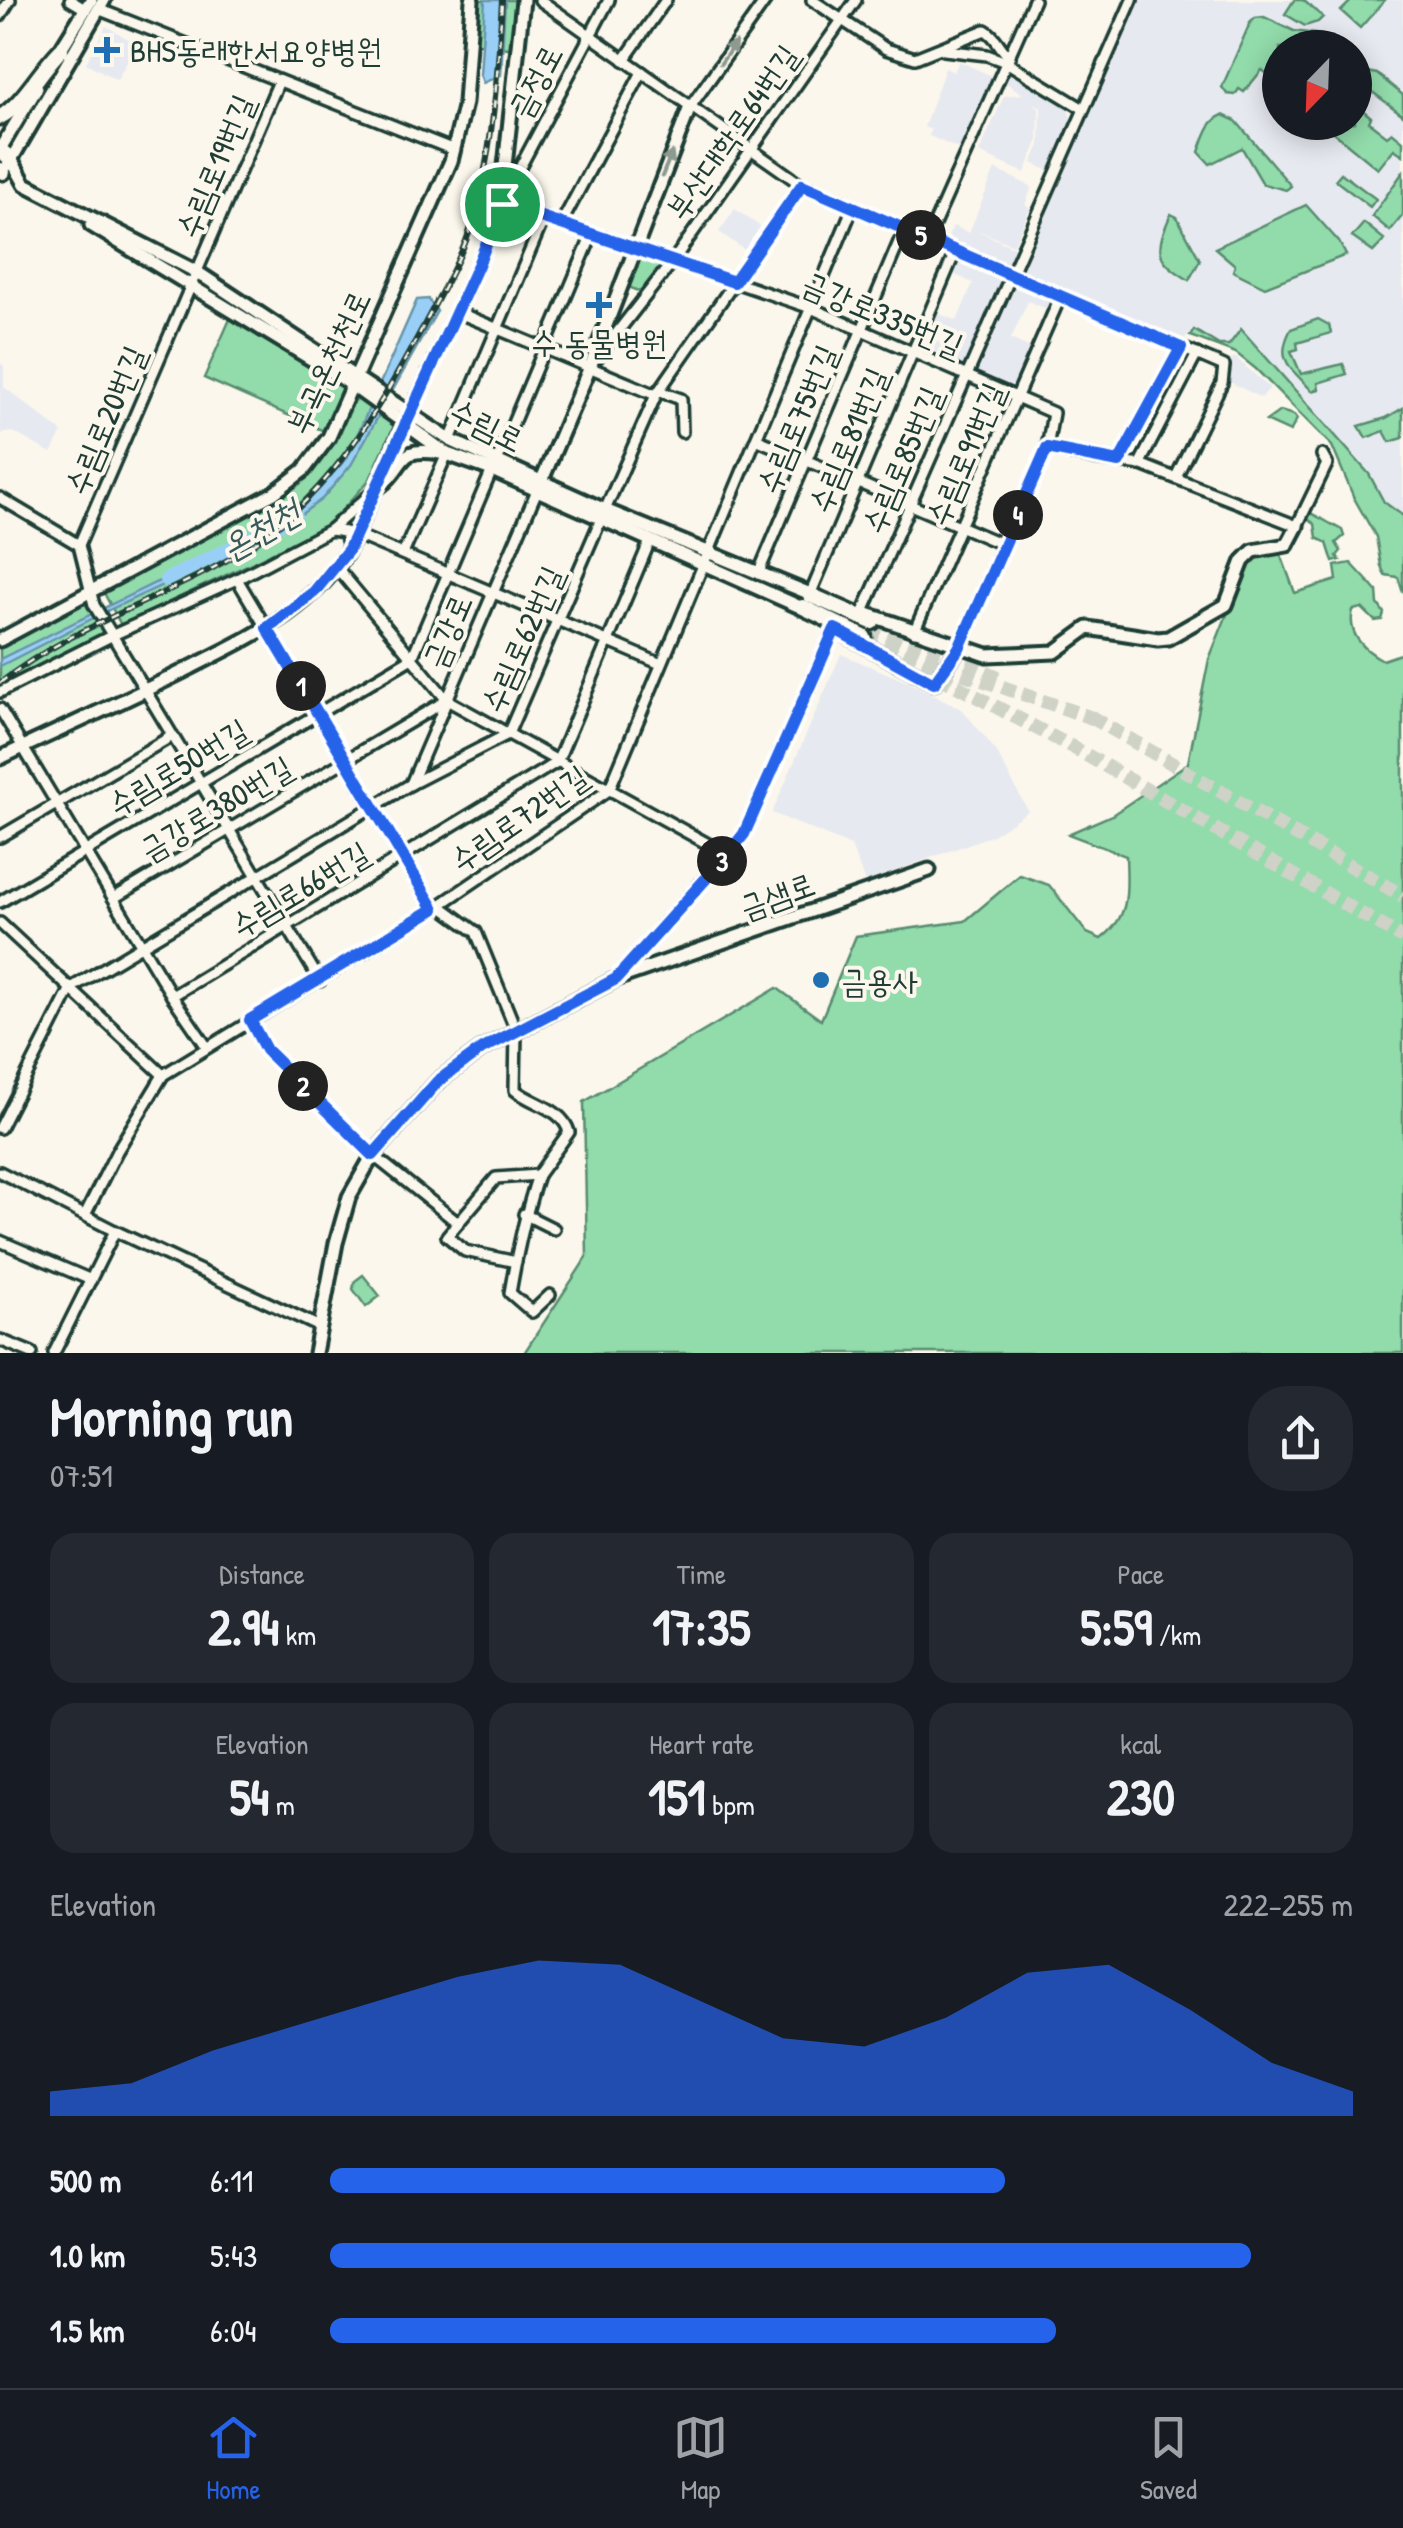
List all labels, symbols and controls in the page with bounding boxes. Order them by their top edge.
place label: BHS동래한서요양병원 [130,29,382,72]
north arrow [1262,30,1372,140]
map controls [1262,30,1372,140]
street label: 부산대학로64번길 [656,36,808,228]
marker: BHS동래한서요양병원 [94,37,120,63]
street label: 금정로 [498,37,572,125]
one-way arrow [718,40,737,67]
street label: 수림로19번길 [165,88,265,244]
one-way arrow [660,149,676,179]
pin [460,162,545,247]
icon: arrive [475,177,530,232]
pin: 5 [896,210,946,260]
text: 5 [915,216,927,254]
street label: 금강로335번길 [796,261,970,367]
street label: 부곡온천천로 [276,283,380,441]
marker: 수 동물병원 [586,292,612,318]
place label: 수 동물병원 [531,321,667,364]
street label: 수림로75번길 [746,338,848,500]
street label: 수림로20번길 [54,339,156,501]
street label: 수림로81번길 [798,361,898,519]
street label: 수림로91번길 [915,376,1015,532]
street label: 수림로85번길 [852,380,952,540]
street label: 수림로 [443,388,531,462]
water label: 온천천 [212,486,312,570]
pin: 4 [993,490,1043,540]
text: 4 [1013,496,1023,534]
street label: 수림로62번길 [471,559,573,719]
street label: 금강로 [412,587,482,675]
pin: 1 [276,661,326,711]
text: 1 [296,667,306,705]
street label: 수림로50번길 [100,708,256,826]
street label: 금강로380번길 [132,745,300,871]
street label: 수림로72번길 [441,755,597,881]
street label: 수림로66번길 [223,831,377,947]
pin: 3 [697,836,747,886]
text: 3 [716,842,728,880]
street label: 금샘로 [733,862,821,928]
place label: 금용사 [841,959,918,1002]
marker: 금용사 [810,969,832,991]
pin: 2 [278,1061,328,1111]
text: 2 [296,1067,310,1105]
text: Morning run [50,1379,293,1453]
button: share [1248,1386,1353,1491]
text: 07:51 [50,1454,113,1497]
text: Distance [219,1555,305,1593]
text: Time [677,1555,726,1593]
text: Pace [1118,1555,1164,1593]
text: 2.94 [208,1593,279,1661]
text: 17:35 [652,1593,751,1661]
text: 5:59 [1080,1593,1152,1661]
text: km [279,1616,316,1654]
text: /km [1152,1616,1201,1654]
text: Elevation [216,1725,309,1763]
text: Heart rate [649,1725,754,1763]
text: kcal [1120,1725,1161,1763]
text: 54 [229,1763,269,1831]
text: 151 [648,1763,706,1831]
text: 230 [1107,1763,1175,1831]
text: m [269,1786,295,1824]
text: bpm [706,1786,755,1824]
text: Elevation [50,1883,156,1926]
text: 222–255 m [1223,1883,1353,1926]
text: 500 m [50,2159,121,2202]
text: 6:11 [210,2159,253,2202]
text: 1.0 km [50,2234,125,2277]
text: 5:43 [210,2234,257,2277]
text: 1.5 km [50,2309,124,2352]
text: 6:04 [210,2309,257,2352]
tab: Home [206,2410,261,2508]
tab: Map [673,2410,728,2508]
tab: Saved [1140,2410,1197,2508]

